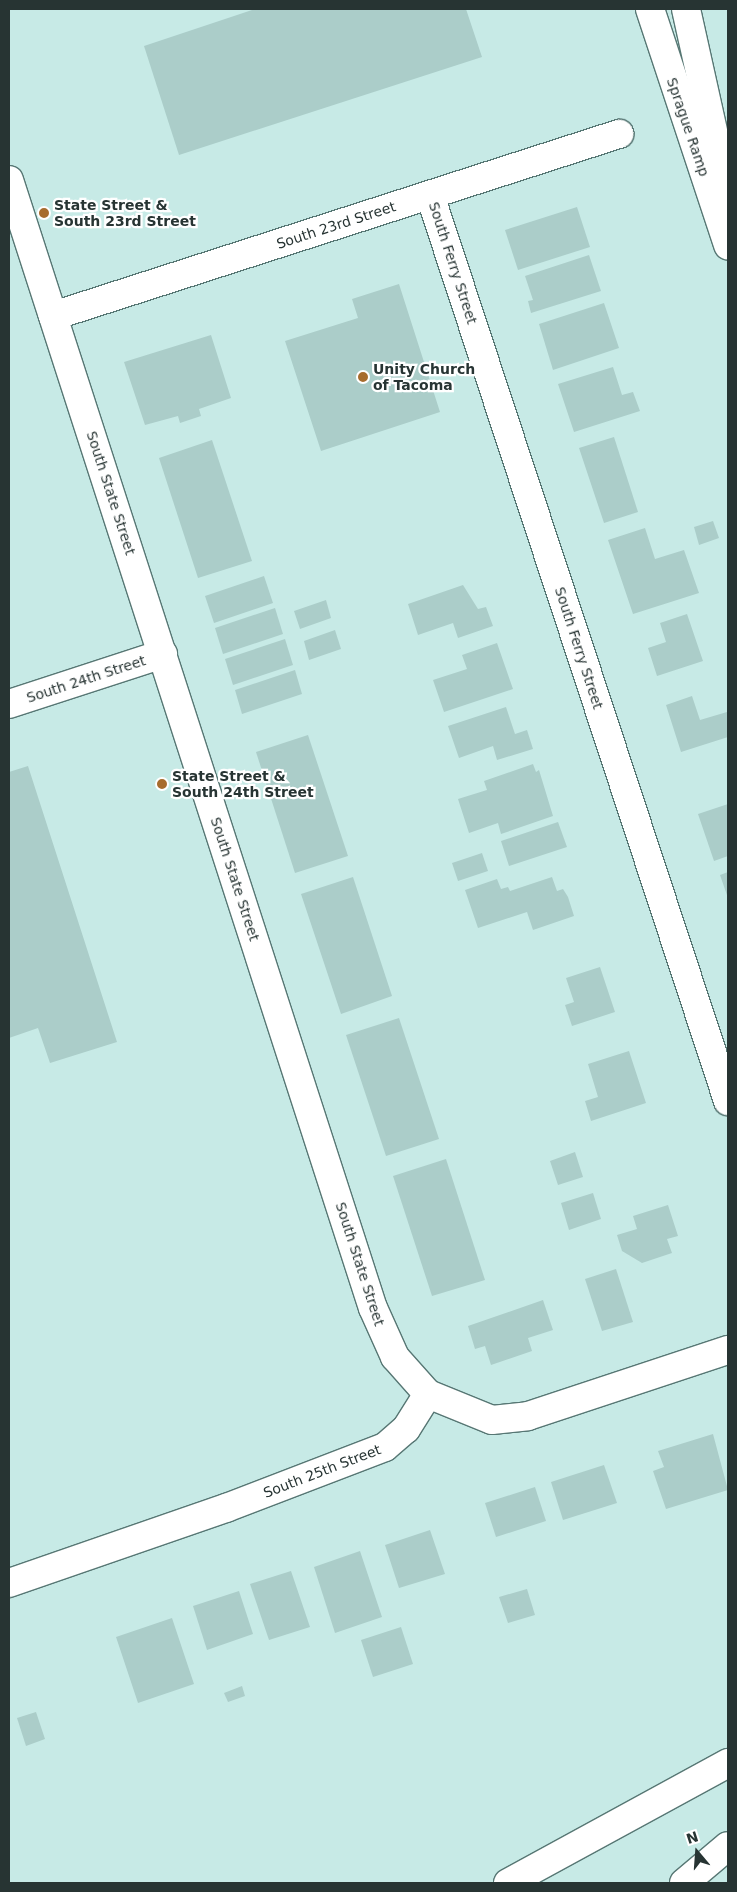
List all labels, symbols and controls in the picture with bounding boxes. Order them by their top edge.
street label: Sprague Ramp [663,75,713,179]
place label: State Street & South 23rd Street [54,197,196,230]
street label: South 23rd Street [274,198,398,252]
street label: South Ferry Street [425,200,481,326]
marker: State Street & South 23rd Street [38,207,50,219]
place label: Unity Church of Tacoma [373,361,475,394]
marker: Unity Church of Tacoma [357,371,369,383]
street label: South State Street [83,429,139,557]
street label: South Ferry Street [551,585,607,711]
street label: South 24th Street [24,652,148,706]
place label: State Street & South 24th Street [172,768,314,800]
marker: State Street & South 24th Street [156,778,168,790]
street label: South State Street [207,815,263,943]
street label: South State Street [332,1200,388,1328]
street label: South 25th Street [261,1441,383,1501]
north arrow [672,1827,722,1877]
text: N [684,1828,700,1847]

